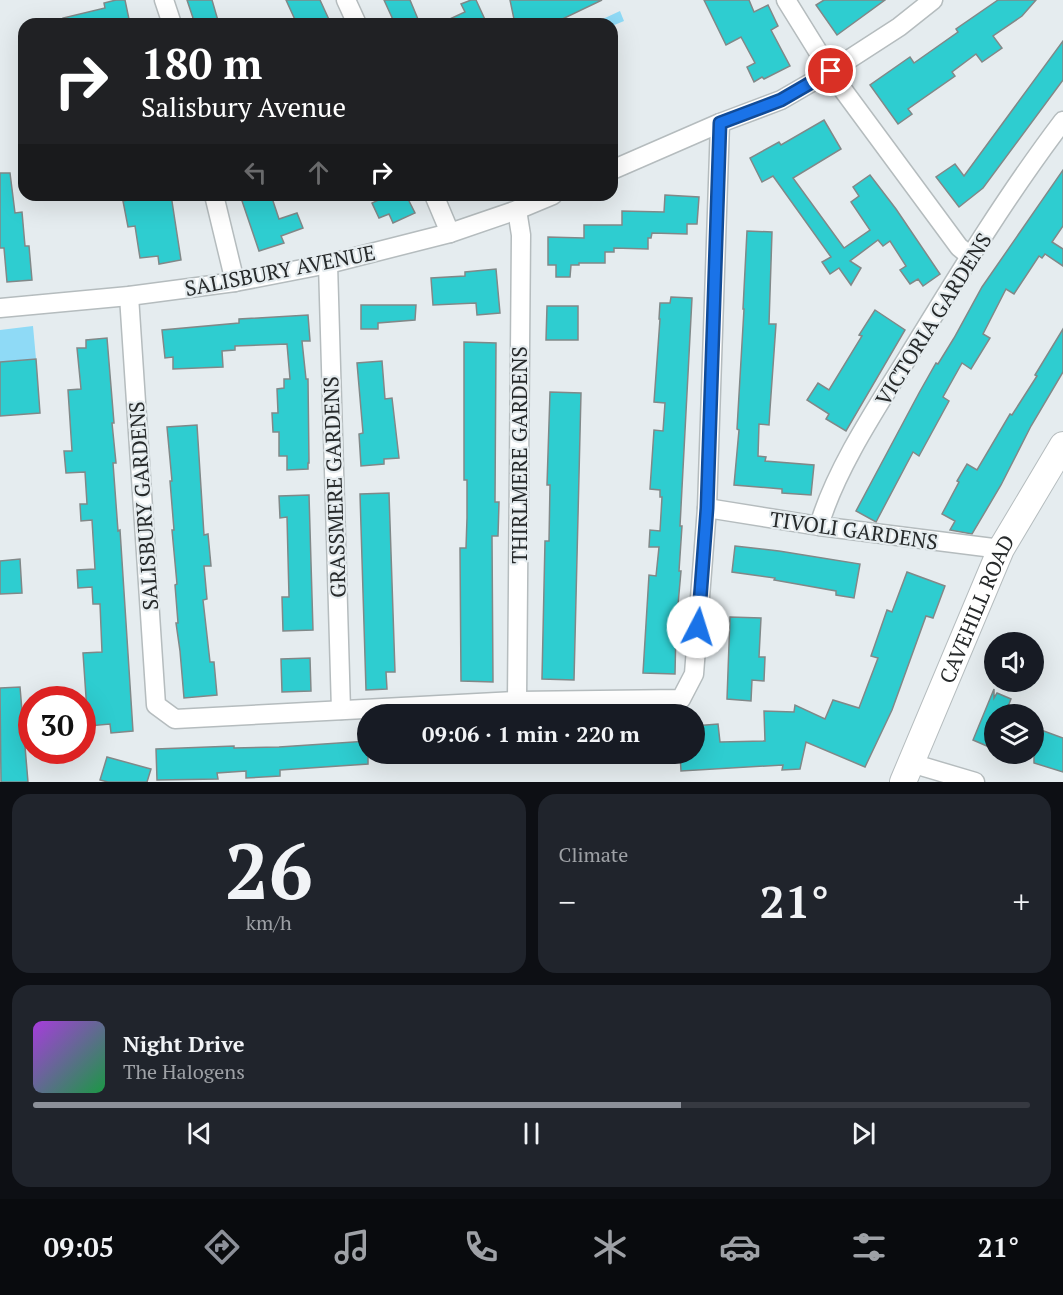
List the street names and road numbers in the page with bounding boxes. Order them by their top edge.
street label: VICTORIA GARDENS [869,227,997,411]
street label: SALISBURY AVENUE [182,238,378,302]
street label: THIRLMERE GARDENS [505,346,533,564]
street label: GRASSMERE GARDENS [316,376,352,598]
street label: SALISBURY GARDENS [122,401,164,611]
street label: TIVOLI GARDENS [768,504,940,556]
street label: CAVEHILL ROAD [932,529,1021,687]

